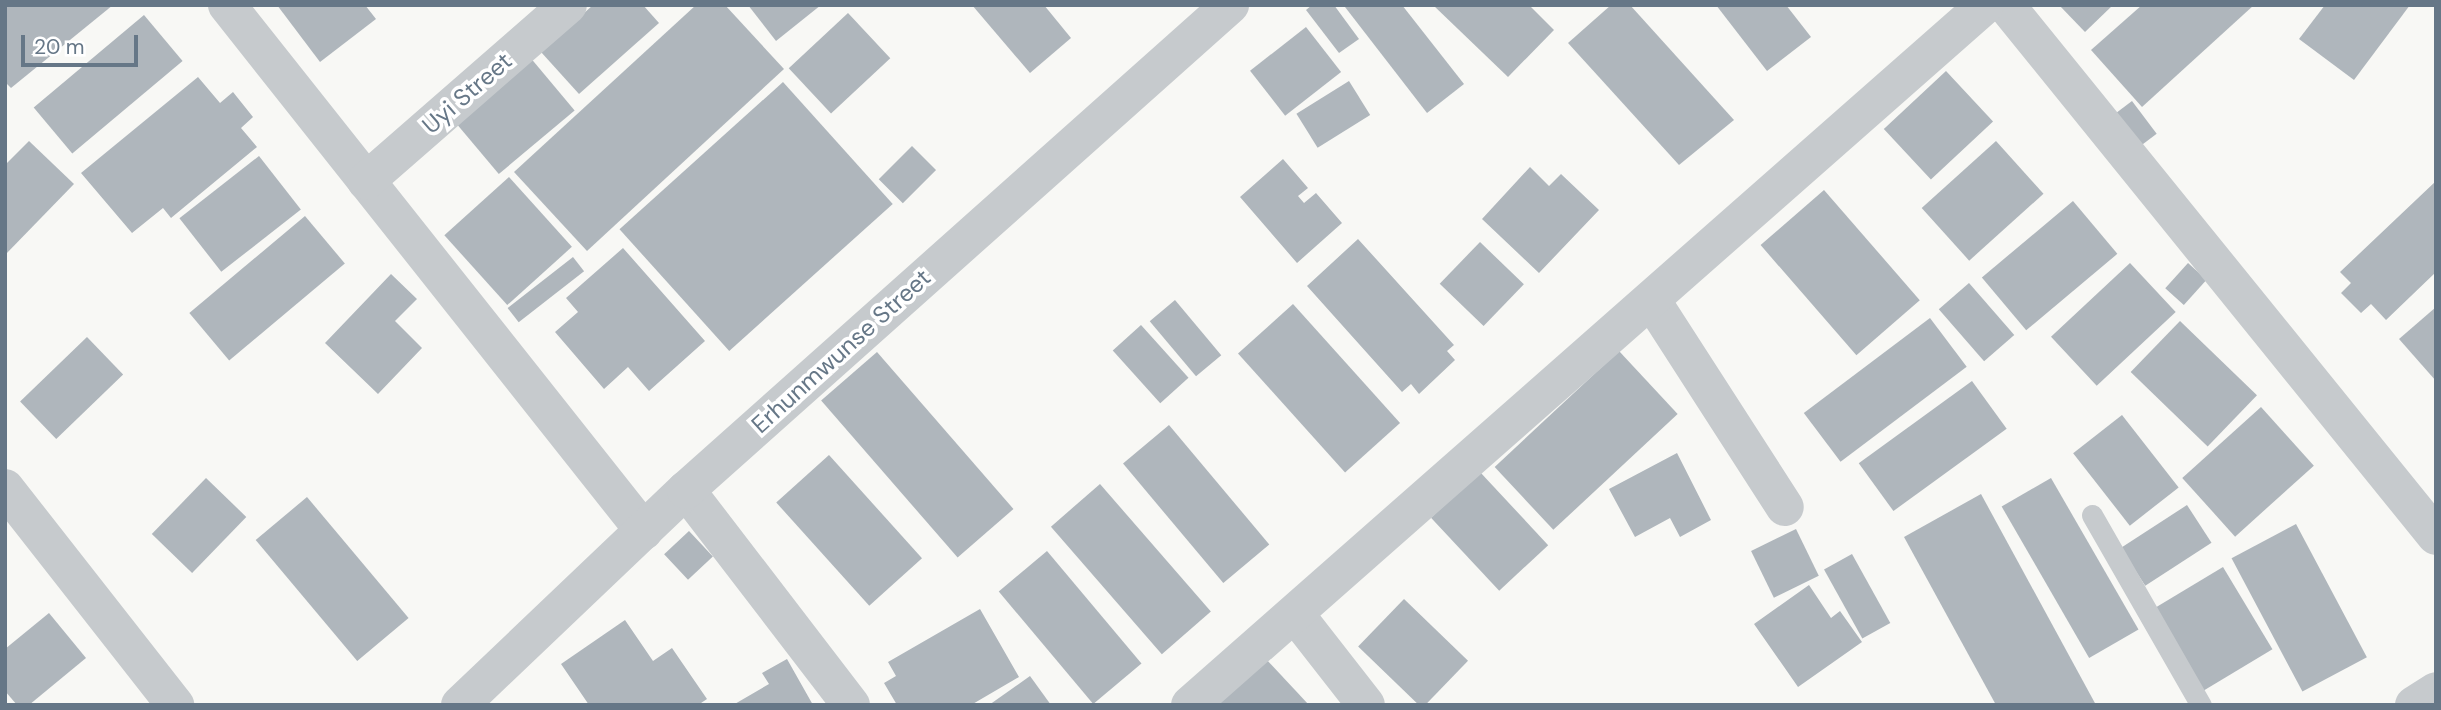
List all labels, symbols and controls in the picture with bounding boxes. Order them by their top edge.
scale bar [24,21,142,65]
text: 20 m [34,33,85,61]
street label: Uyi Street [416,46,518,140]
street label: Erhunmwunse Street [746,263,936,439]

